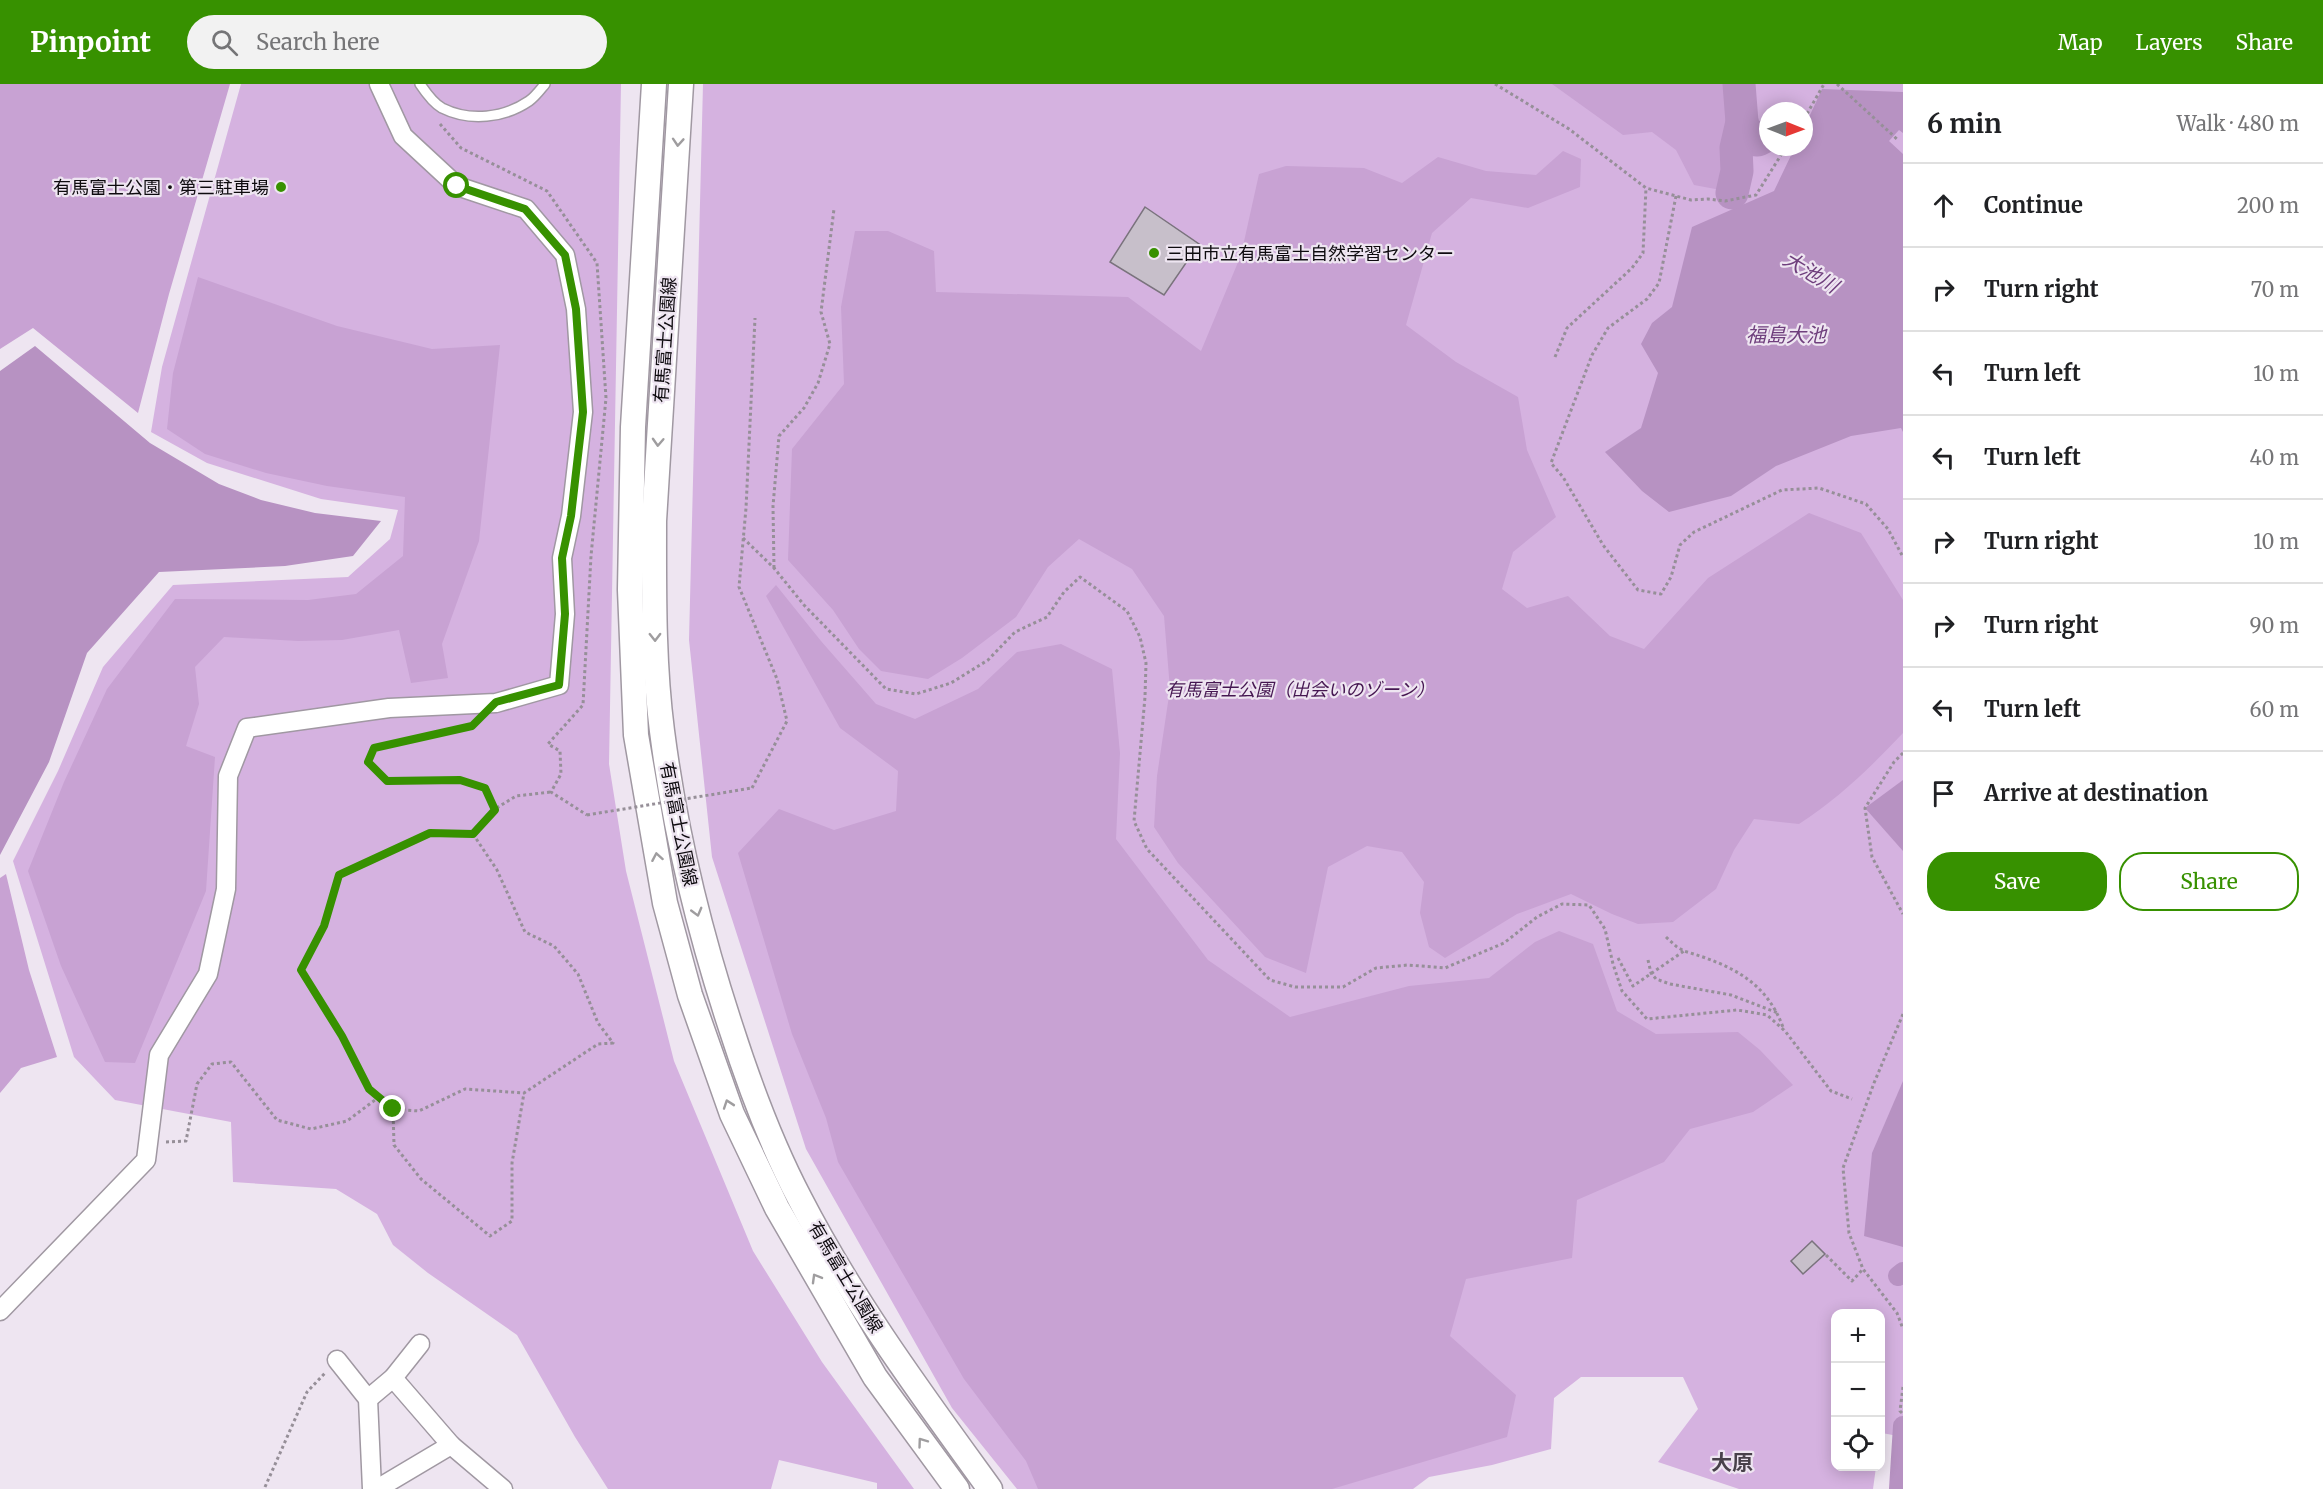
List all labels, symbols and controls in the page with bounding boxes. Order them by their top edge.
search box [187,15,607,69]
text: Pinpoint [30,24,151,60]
icon: search [208,26,241,59]
text: Search here [256,28,379,56]
text: Map [2058,29,2103,56]
text: Layers [2136,29,2203,56]
text: Share [2236,29,2293,56]
north arrow [1759,102,1813,156]
text: 6 min [1927,107,2002,140]
text: Walk · 480 m [2177,111,2299,136]
one-way arrow [671,138,684,147]
route start [443,172,469,198]
place label: 有馬富士公園・第三駐車場 [53,176,269,199]
marker: 有馬富士公園・第三駐車場 [274,180,288,194]
icon: ahead [1927,189,1960,222]
text: Continue [1984,191,2083,219]
text: 200 m [2237,193,2299,218]
place label: 三田市立有馬富士自然学習センター [1166,242,1454,265]
marker: 三田市立有馬富士自然学習センター [1147,246,1161,260]
water label: 大池川 [1779,246,1845,299]
icon: right [1927,273,1960,306]
text: Turn right [1984,275,2098,303]
street label: 有馬富士公園線 [649,276,681,404]
text: 70 m [2251,277,2299,302]
water label: 福島大池 [1746,322,1828,347]
icon: left [1927,357,1960,390]
text: Turn left [1984,359,2081,387]
text: 10 m [2253,361,2299,386]
one-way arrow [652,437,665,446]
icon: left [1927,441,1960,474]
text: Turn left [1984,443,2081,471]
text: 40 m [2249,445,2299,470]
icon: right [1927,525,1960,558]
text: Turn right [1984,527,2098,555]
text: 10 m [2253,529,2299,554]
icon: right [1927,609,1960,642]
text: Turn right [1984,611,2098,639]
text: 90 m [2249,613,2299,638]
one-way arrow [649,632,661,641]
park label: 有馬富士公園（出会いのゾーン） [1165,678,1435,701]
icon: left [1927,693,1960,726]
text: Turn left [1984,695,2081,723]
text: 60 m [2249,697,2299,722]
street label: 有馬富士公園線 [656,760,702,888]
icon: arrive [1927,777,1960,810]
text: Arrive at destination [1984,779,2208,807]
one-way arrow [651,852,663,862]
button: Save [1927,852,2107,911]
button: Share [2119,852,2299,911]
one-way arrow [690,906,702,917]
route end [379,1095,405,1121]
one-way arrow [723,1100,736,1110]
street label: 有馬富士公園線 [804,1217,888,1337]
one-way arrow [812,1274,823,1284]
map controls [1831,1309,1885,1471]
button: + [1831,1309,1885,1363]
button: − [1831,1363,1885,1417]
button: locate [1831,1417,1885,1471]
one-way arrow [918,1437,929,1448]
district label: 大原 [1711,1449,1753,1476]

